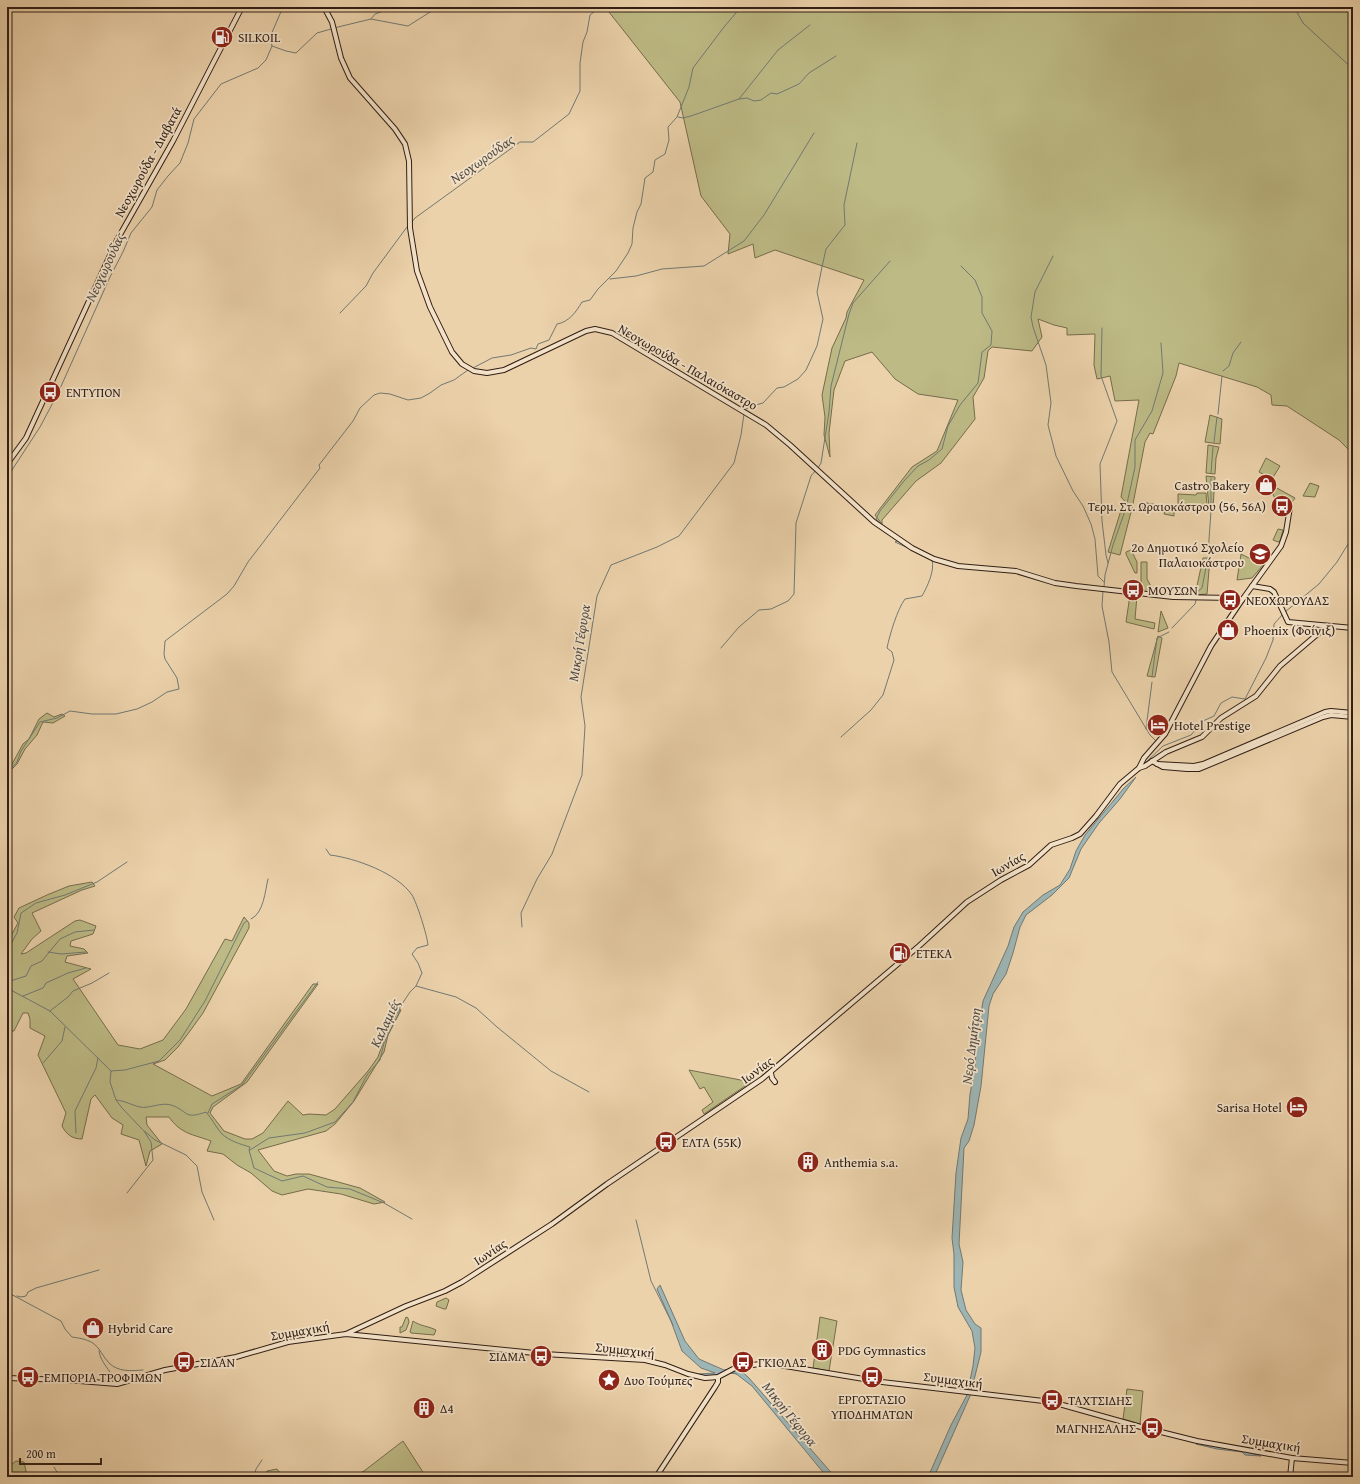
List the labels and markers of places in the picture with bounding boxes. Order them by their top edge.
fuel station icon: SILKOIL [209,24,235,50]
place label: SILKOIL [238,28,281,47]
bus stop icon: ΕΝΤΥΠΟΝ [37,379,63,405]
place label: ΕΝΤΥΠΟΝ [66,383,121,402]
shop icon: Castro Bakery [1253,472,1279,498]
place label: Castro Bakery [1175,476,1251,495]
bus stop icon: Τερμ. Στ. Ωραιοκάστρου (56, 56Α) [1269,493,1295,519]
place label: Τερμ. Στ. Ωραιοκάστρου (56, 56Α) [1088,497,1266,516]
place label: 2ο Δημοτικό Σχολείο Παλαιοκάστρου [1131,538,1244,572]
school or university icon: 2ο Δημοτικό Σχολείο Παλαιοκάστρου [1247,541,1273,567]
bus stop icon: ΜΟΥΣΩΝ [1120,577,1146,603]
place label: ΜΟΥΣΩΝ [1148,581,1198,600]
bus stop icon: ΝΕΟΧΩΡΟΥΔΑΣ [1217,587,1243,613]
place label: ΝΕΟΧΩΡΟΥΔΑΣ [1246,591,1329,610]
shop icon: Phoenix (Φοίνιξ) [1215,617,1241,643]
place label: Phoenix (Φοίνιξ) [1244,621,1335,640]
hotel icon: Hotel Prestige [1145,712,1171,738]
place label: Hotel Prestige [1174,716,1251,735]
fuel station icon: ΕΤΕΚΑ [887,940,913,966]
place label: ΕΤΕΚΑ [916,944,952,963]
hotel icon: Sarisa Hotel [1284,1094,1310,1120]
place label: Sarisa Hotel [1217,1098,1282,1117]
bus stop icon: ΕΛΤΑ (55Κ) [653,1129,679,1155]
place label: ΕΛΤΑ (55Κ) [682,1133,742,1152]
building icon: Anthemia s.a. [795,1149,821,1175]
place label: Anthemia s.a. [824,1153,898,1172]
shop icon: Hybrid Care [80,1315,106,1341]
place label: Hybrid Care [108,1319,173,1338]
building icon: PDG Gymnastics [809,1337,835,1363]
place label: PDG Gymnastics [838,1341,926,1360]
bus stop icon: ΣΙΔΜΑ [528,1343,554,1369]
place label: ΣΙΔΜΑ [489,1347,526,1366]
bus stop icon: ΣΙΔΑΝ [171,1349,197,1375]
bus stop icon: ΓΚΙΟΛΑΣ [730,1349,756,1375]
place label: ΣΙΔΑΝ [200,1353,235,1372]
place label: ΓΚΙΟΛΑΣ [758,1353,807,1372]
bus stop icon: ΕΜΠΟΡΙΑ ΤΡΟΦΙΜΩΝ [15,1364,41,1390]
bus stop icon: ΕΡΓΟΣΤΑΣΙΟ ΥΠΟΔΗΜΑΤΩΝ [859,1364,885,1390]
place icon: Δυο Τούμπες [596,1367,622,1393]
place label: ΕΜΠΟΡΙΑ ΤΡΟΦΙΜΩΝ [44,1368,162,1387]
place label: Δυο Τούμπες [624,1371,693,1390]
bus stop icon: ΤΑΧΤΣΙΔΗΣ [1039,1387,1065,1413]
place label: ΕΡΓΟΣΤΑΣΙΟ ΥΠΟΔΗΜΑΤΩΝ [830,1390,913,1424]
place label: ΤΑΧΤΣΙΔΗΣ [1068,1391,1132,1410]
building icon: Δ4 [411,1395,437,1421]
place label: Δ4 [440,1399,454,1418]
bus stop icon: ΜΑΓΝΗΣΑΛΗΣ [1139,1415,1165,1441]
place label: ΜΑΓΝΗΣΑΛΗΣ [1056,1419,1136,1438]

